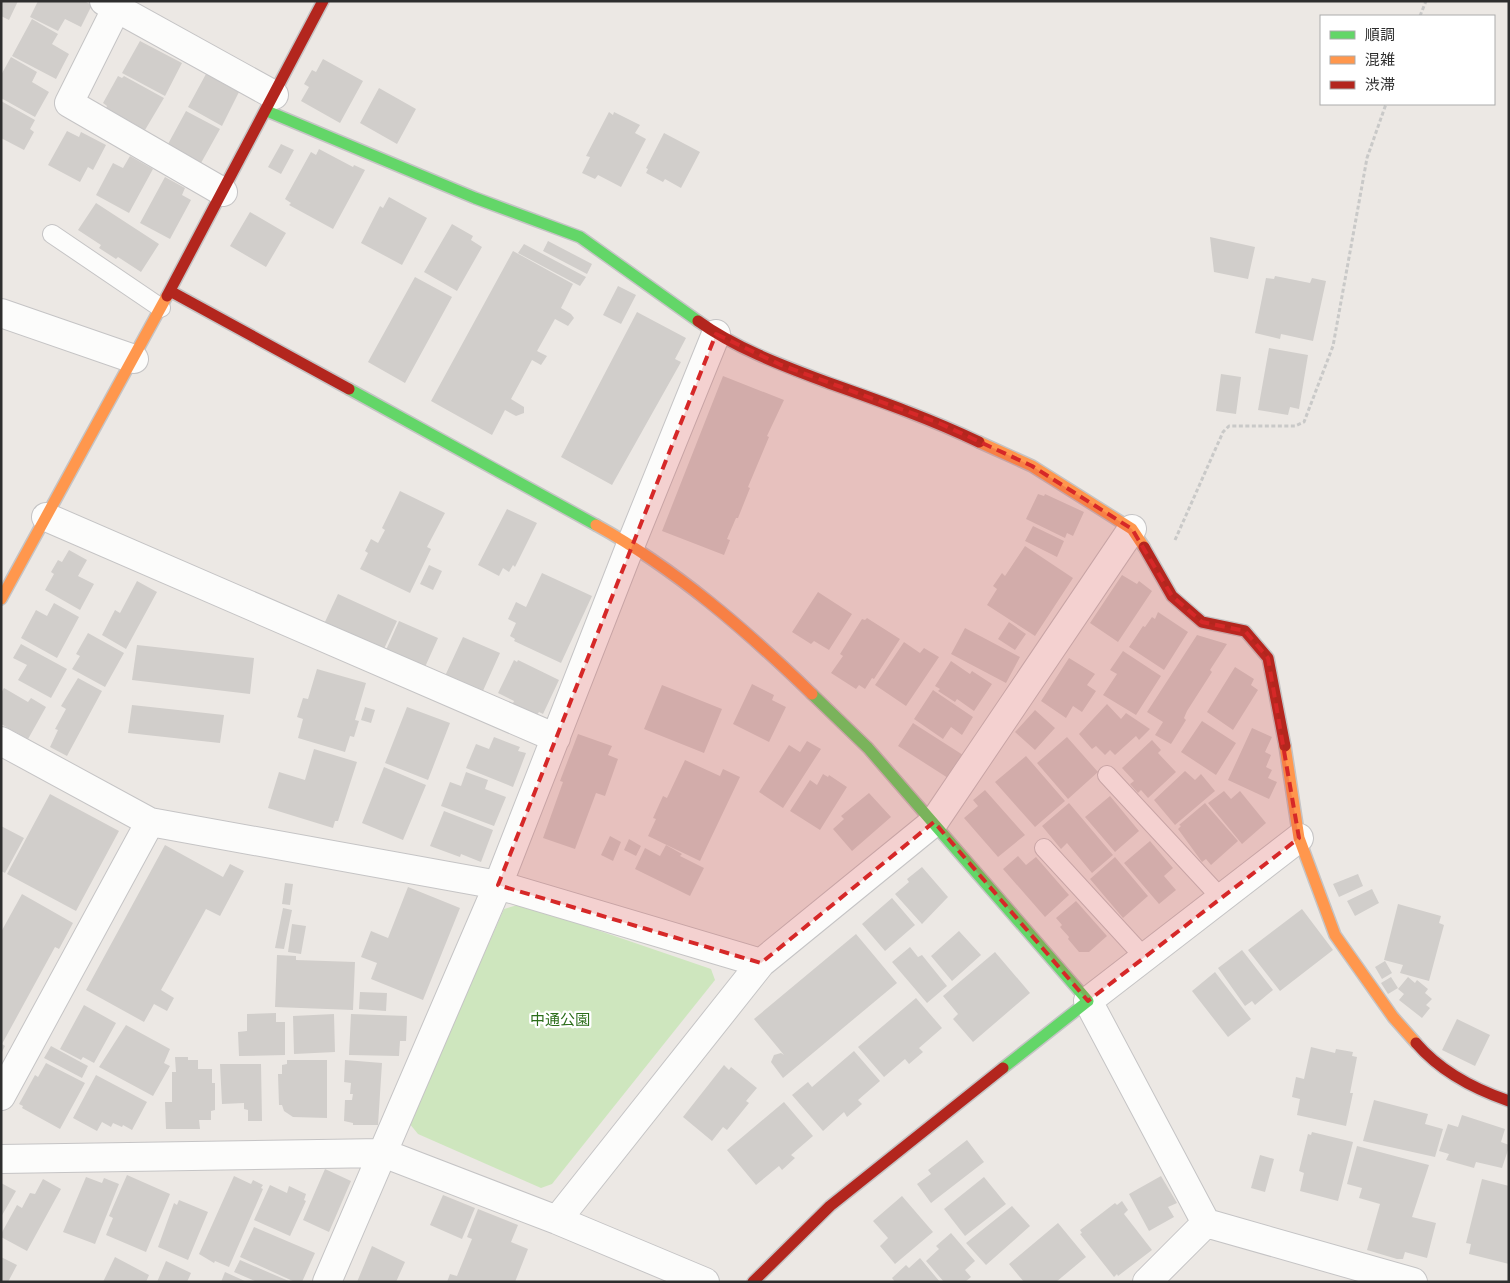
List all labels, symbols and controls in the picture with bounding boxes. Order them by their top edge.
legend [1320,15,1495,105]
text: 順調 [1365,26,1395,44]
text: 混雑 [1365,51,1395,69]
text: 渋滞 [1365,76,1395,94]
park label: 中通公園 [530,1011,590,1029]

